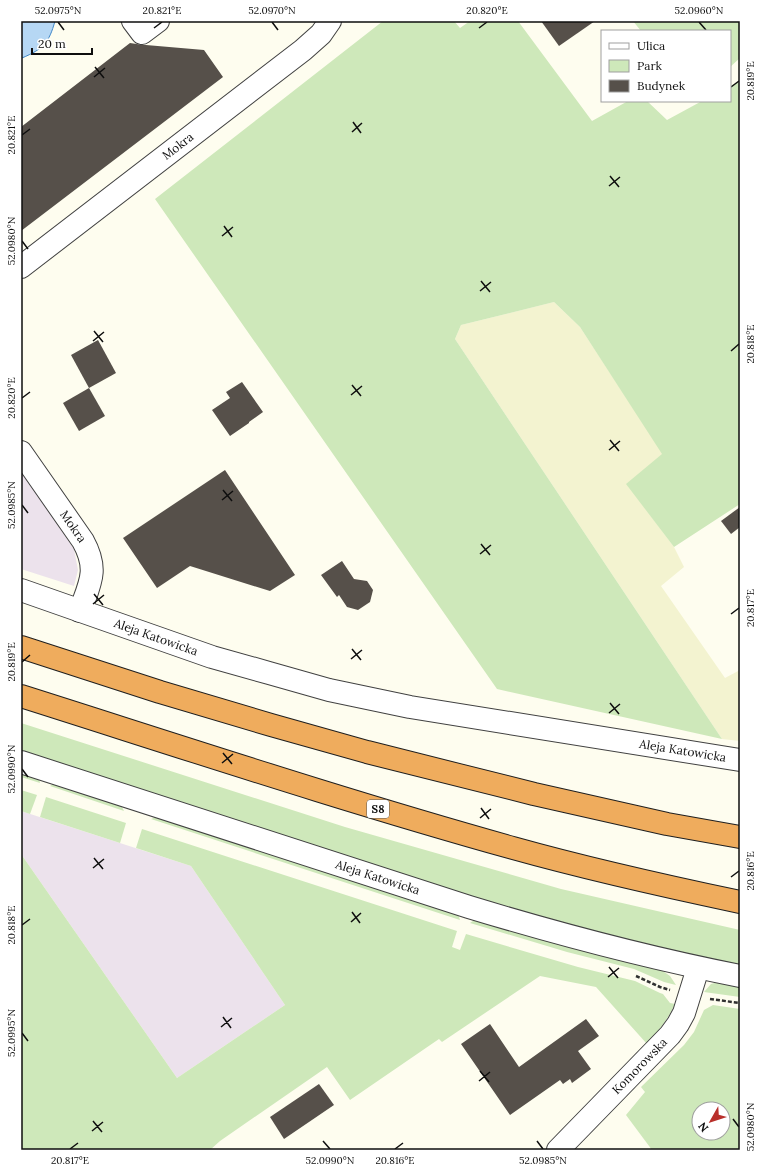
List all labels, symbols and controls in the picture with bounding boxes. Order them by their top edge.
text: 52.0975°N [35,4,82,17]
text: 20.821°E [143,4,181,17]
text: 52.0970°N [248,4,296,17]
text: 20.820°E [466,4,508,17]
text: 52.0960°N [675,4,724,17]
scale bar [32,30,92,56]
legend [601,30,731,102]
text: 20 m [38,36,66,51]
text: Ulica [637,38,665,53]
text: Park [637,58,663,73]
text: 20.819°E [744,61,757,101]
text: Budynek [637,78,686,93]
text: 20.821°E [5,116,18,154]
street label: Mokra [159,129,196,163]
text: 52.0980°N [5,216,18,265]
text: 20.818°E [744,324,757,364]
text: 20.820°E [5,377,18,419]
text: 52.0985°N [5,481,18,529]
street label: Mokra [57,507,90,545]
text: 20.817°E [744,589,757,627]
street label: Aleja Katowicka [111,615,200,658]
text: 20.819°E [5,642,18,682]
street label: Aleja Katowicka [637,736,727,765]
text: 52.0990°N [5,744,18,793]
road number: S8 [367,800,389,818]
text: 20.816°E [744,851,757,891]
street label: Aleja Katowicka [333,856,422,898]
text: 20.818°E [5,905,18,945]
text: 52.0995°N [5,1009,18,1057]
street label: Komorowska [609,1035,670,1097]
north arrow [691,1101,731,1141]
text: 52.0980°N [744,1102,757,1151]
text: N [695,1119,711,1135]
text: 20.817°E [51,1154,89,1167]
text: 52.0990°N [306,1154,355,1167]
text: 20.816°E [375,1154,415,1167]
text: 52.0985°N [519,1154,567,1167]

